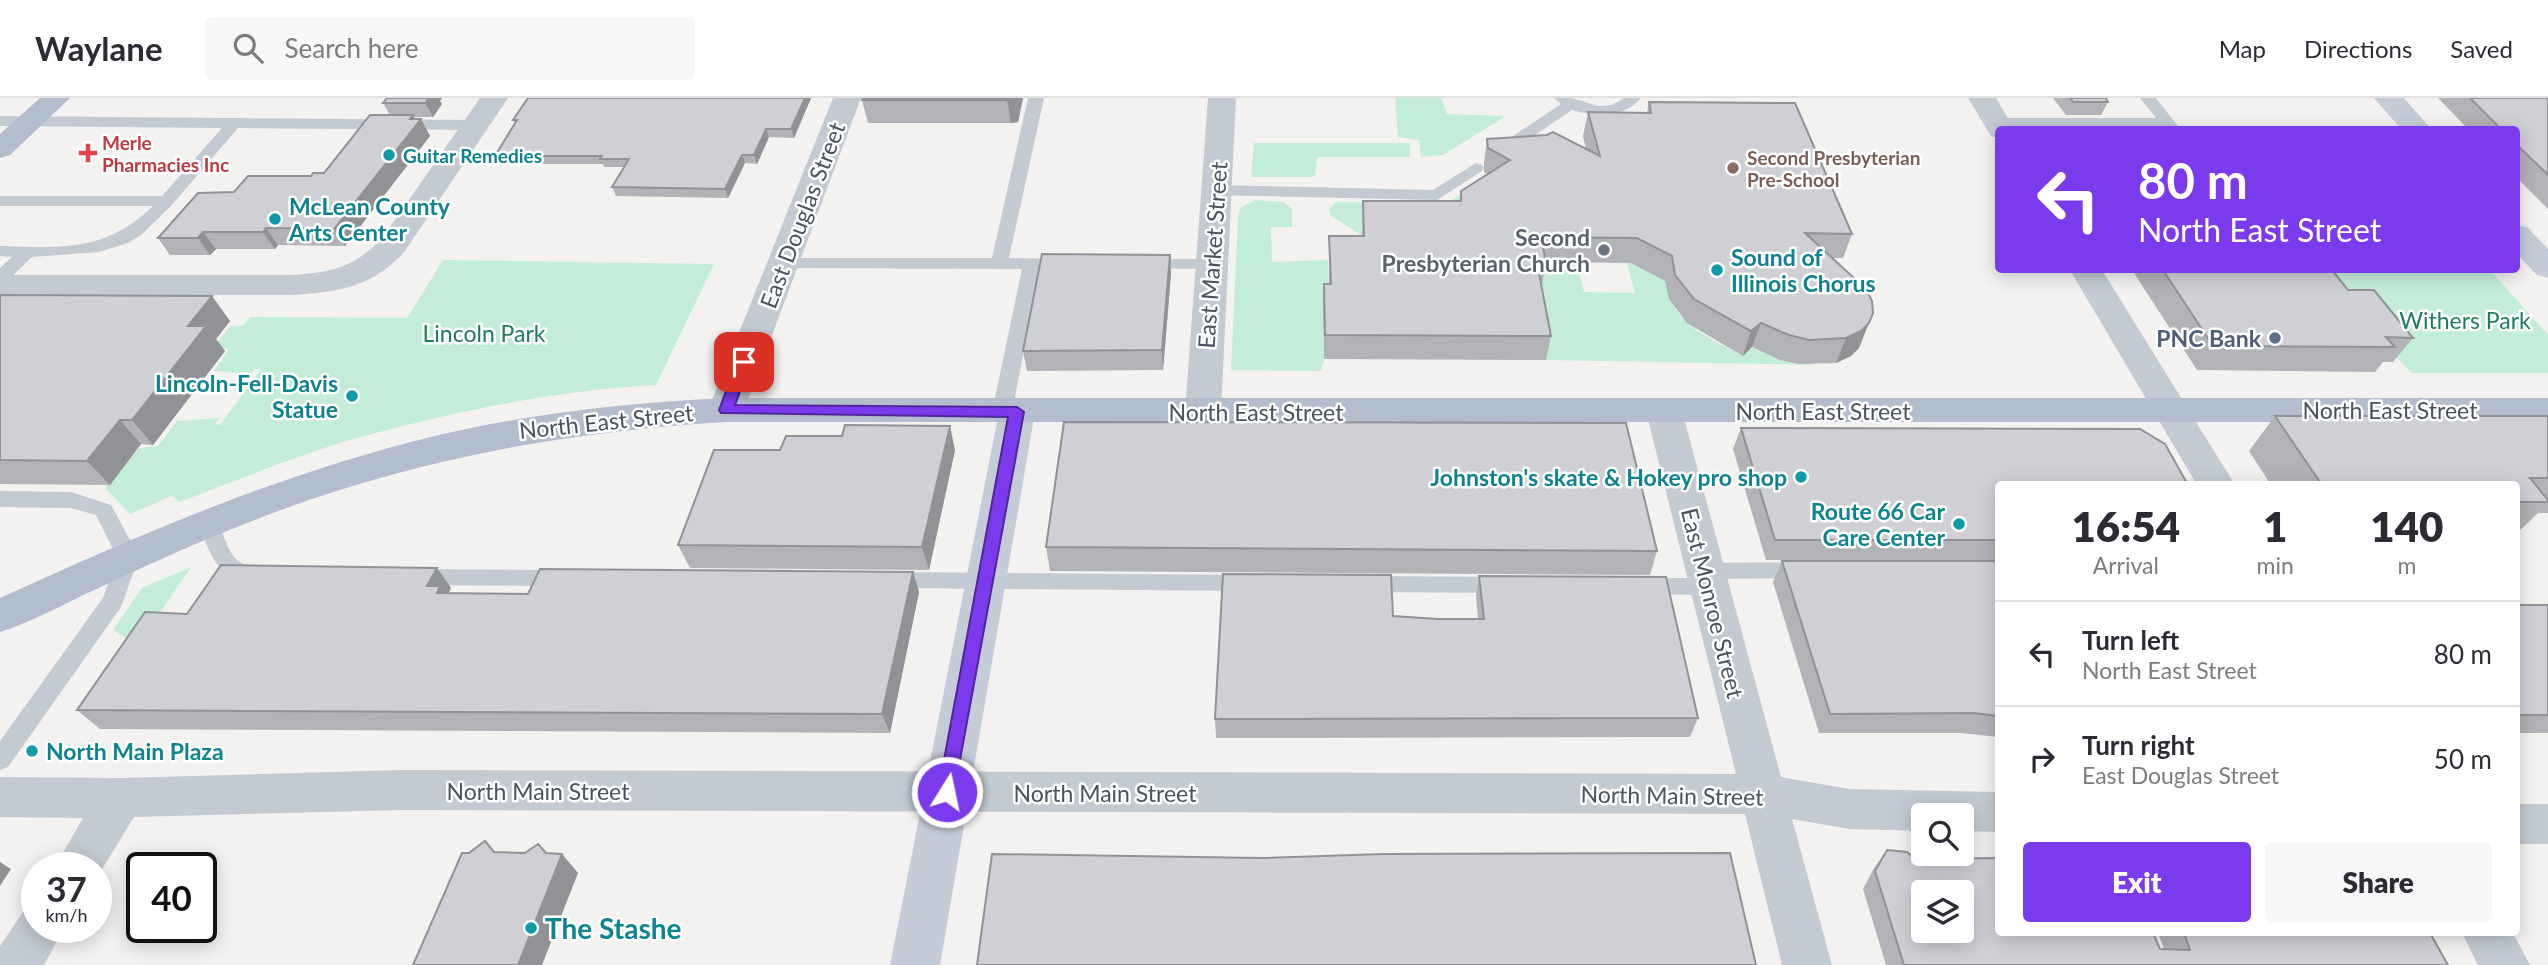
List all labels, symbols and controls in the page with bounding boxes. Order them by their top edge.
search box [205,17,695,80]
text: Waylane [35,28,163,68]
icon: search [229,29,267,67]
text: Search here [285,32,419,64]
text: Map [2219,34,2266,63]
text: Directions [2304,34,2412,63]
text: Saved [2450,34,2513,63]
street label: East Douglas Street [754,117,851,312]
place label: Merle Pharmacies Inc [102,131,229,176]
place label: Guitar Remedies [403,144,542,167]
marker: Merle Pharmacies Inc [80,145,96,161]
place label: Second Presbyterian Pre-School [1747,146,1920,191]
marker: Guitar Remedies [381,147,397,163]
text: 80 m [2138,151,2248,209]
icon: left [2023,154,2114,245]
street label: East Market Street [1192,160,1233,349]
marker: Second Presbyterian Pre-School [1725,160,1741,176]
place label: McLean County Arts Center [288,192,451,246]
text: North East Street [2138,210,2381,249]
marker: McLean County Arts Center [267,211,283,227]
place label: Second Presbyterian Church [1382,223,1590,277]
marker: Second Presbyterian Church [1596,242,1612,258]
place label: Sound of Illinois Chorus [1731,243,1876,297]
marker: Sound of Illinois Chorus [1709,262,1725,278]
park label: Withers Park [2399,306,2531,334]
park label: Lincoln Park [422,319,546,347]
place label: PNC Bank [2156,324,2262,352]
marker: PNC Bank [2267,330,2283,346]
pin [714,332,774,392]
icon: arrive [725,343,763,381]
place label: Lincoln-Fell-Davis Statue [155,369,338,423]
marker: Lincoln-Fell-Davis Statue [344,388,360,404]
street label: North East Street [2303,396,2478,424]
street label: North East Street [1736,397,1911,425]
street label: North East Street [518,398,695,444]
street label: North East Street [1169,398,1344,426]
place label: Johnston's skate & Hokey pro shop [1430,463,1787,491]
marker: Johnston's skate & Hokey pro shop [1793,469,1809,485]
place label: Route 66 Car Care Center [1811,497,1945,551]
text: 16:54 [2072,501,2180,551]
text: 1 [2263,501,2287,551]
text: 140 [2370,501,2443,551]
street label: East Monroe Street [1676,505,1750,702]
marker: Route 66 Car Care Center [1951,516,1967,532]
text: Arrival [2093,551,2159,579]
text: min [2257,551,2294,579]
text: m [2397,551,2416,579]
text: Turn left [2082,624,2179,656]
icon: left [2023,635,2061,673]
text: 80 m [2434,638,2492,670]
text: North East Street [2082,656,2257,684]
text: Turn right [2082,729,2195,761]
place label: North Main Plaza [46,737,224,765]
icon: right [2023,740,2061,778]
marker: North Main Plaza [24,743,40,759]
text: 50 m [2434,743,2492,775]
position arrow [910,755,984,829]
text: East Douglas Street [2082,761,2279,789]
street label: North Main Street [447,777,630,805]
street label: North Main Street [1014,779,1197,807]
street label: North Main Street [1580,779,1764,811]
map controls [1911,803,1974,943]
button: search [1911,803,1974,866]
button: Exit [2023,842,2251,922]
button: Share [2265,842,2492,922]
speed limit sign: 40 [126,852,217,943]
text: 37 [46,867,87,909]
button: layers [1911,880,1974,943]
text: km/h [45,904,88,926]
place label: The Stashe [545,911,682,945]
marker: The Stashe [523,920,539,936]

